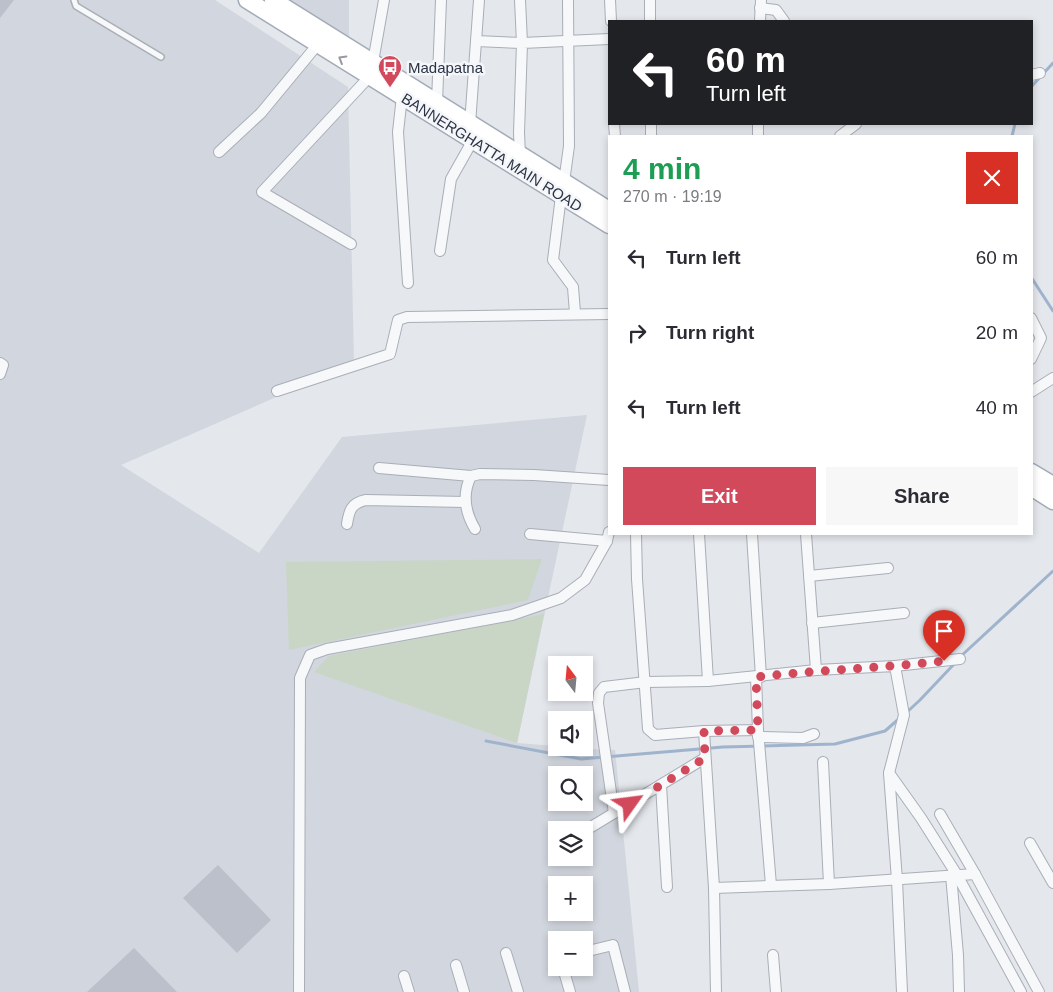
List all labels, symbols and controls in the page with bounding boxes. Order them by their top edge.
icon: left [623,40,688,105]
text: 60 m [706,40,786,79]
bus stop icon: Madapatna [377,54,403,88]
one-way arrow [339,55,348,65]
place label: Madapatna [408,59,484,76]
text: Turn left [706,81,786,106]
street label: BANNERGHATTA MAIN ROAD [399,89,585,215]
text: 4 min [623,152,701,185]
button: close [966,152,1018,204]
text: 270 m · 19:19 [623,188,722,205]
icon: left [623,244,651,272]
text: Turn left [666,247,741,268]
text: 60 m [976,247,1018,268]
icon: right [623,319,651,347]
text: Turn right [666,322,754,343]
text: 20 m [976,322,1018,343]
icon: left [623,394,651,422]
text: Turn left [666,397,741,418]
text: 40 m [976,397,1018,418]
button: Exit [623,467,816,525]
button: Share [826,467,1018,525]
pin [923,610,965,661]
icon: arrive [930,617,958,645]
north arrow [548,656,592,701]
map controls [548,656,593,976]
button: sound [548,711,593,756]
button: search [548,766,593,811]
position arrow [603,777,655,829]
button: layers [548,821,593,866]
button: + [548,876,593,921]
button: − [548,931,593,976]

